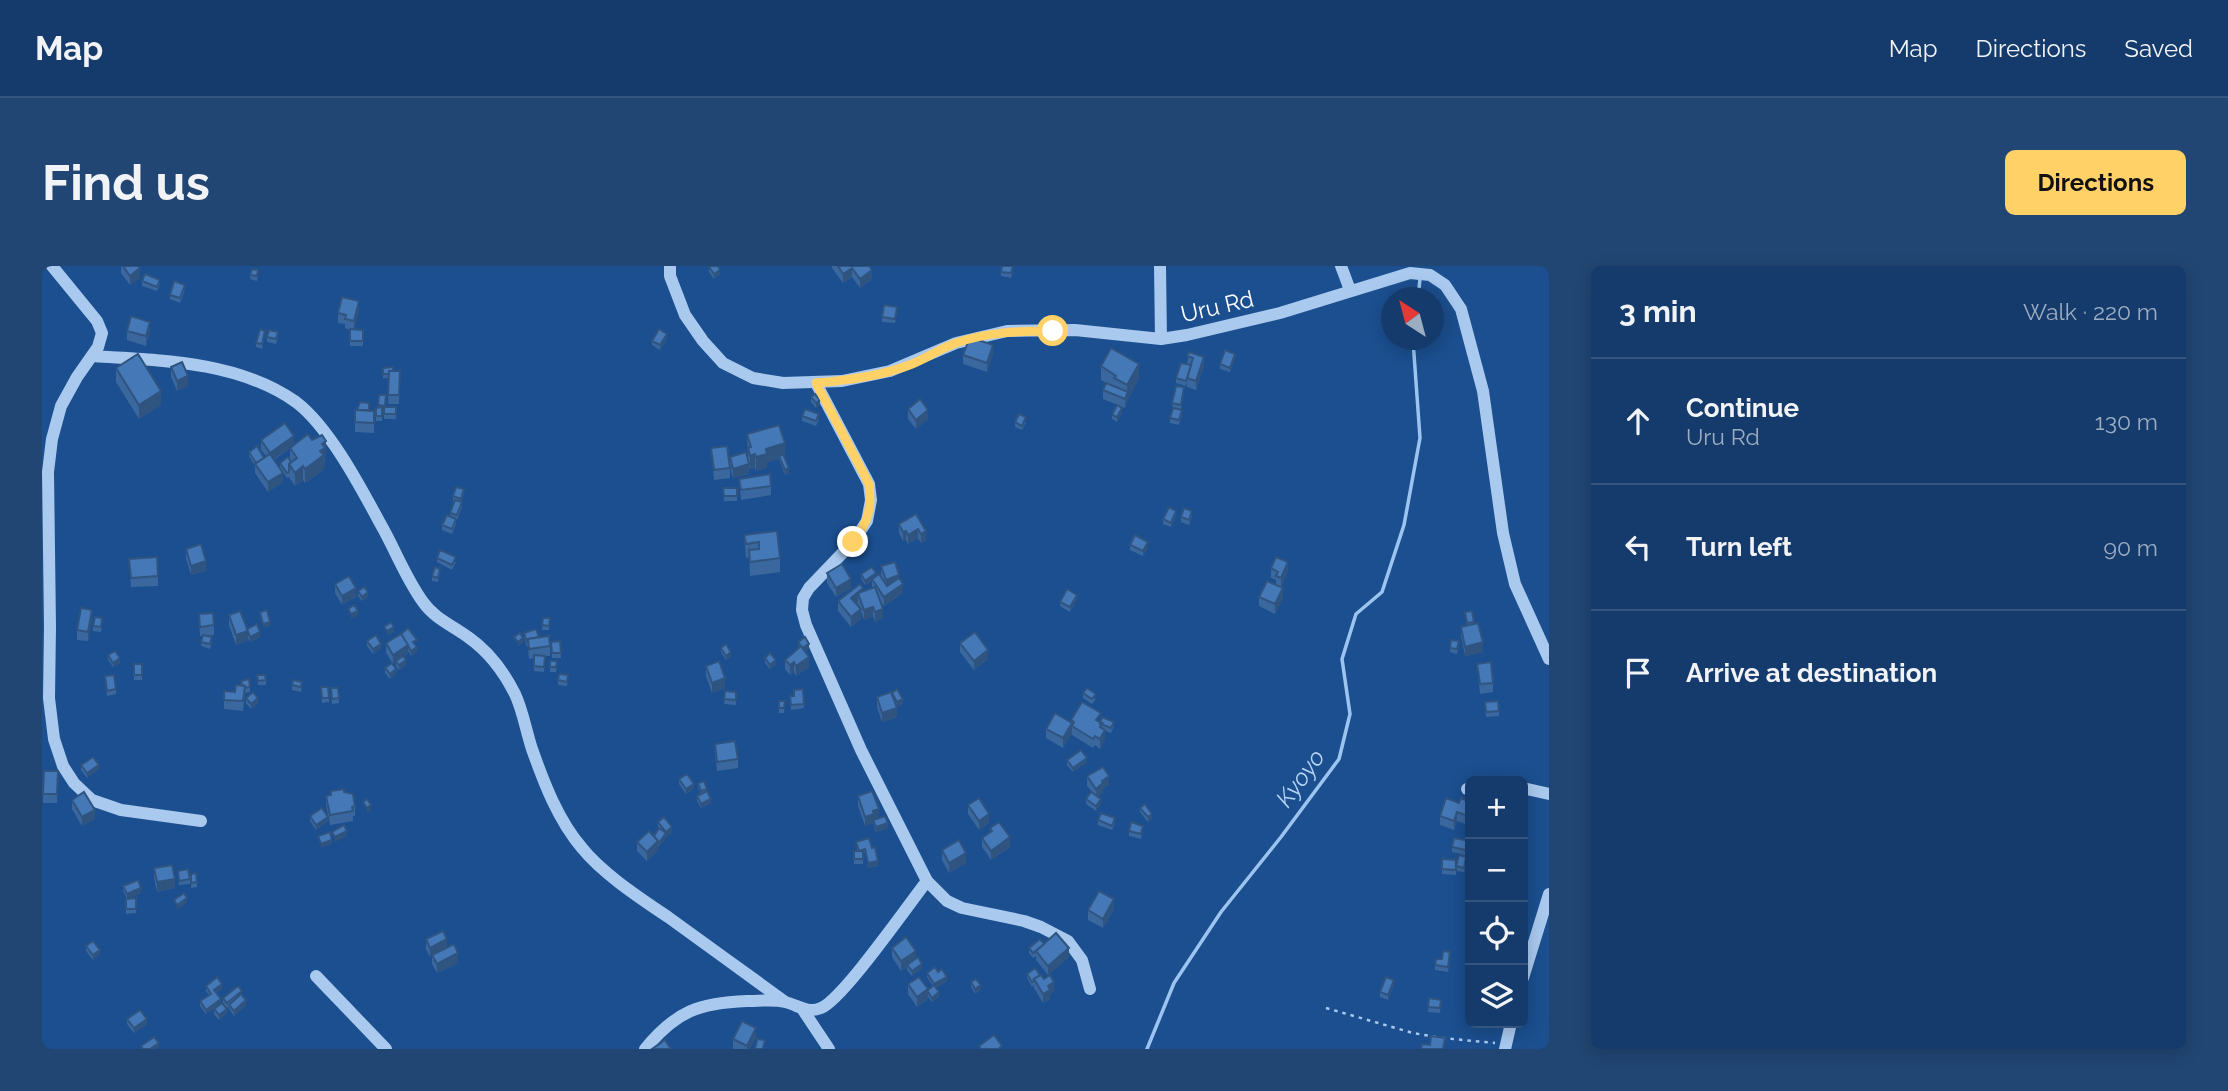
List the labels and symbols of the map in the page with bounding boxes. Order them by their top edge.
street label: Uru Rd [1178,285,1256,327]
north arrow [1381,287,1444,350]
route start [1037,315,1068,346]
route end [837,526,868,557]
water label: Kyoyo [1269,743,1331,813]

